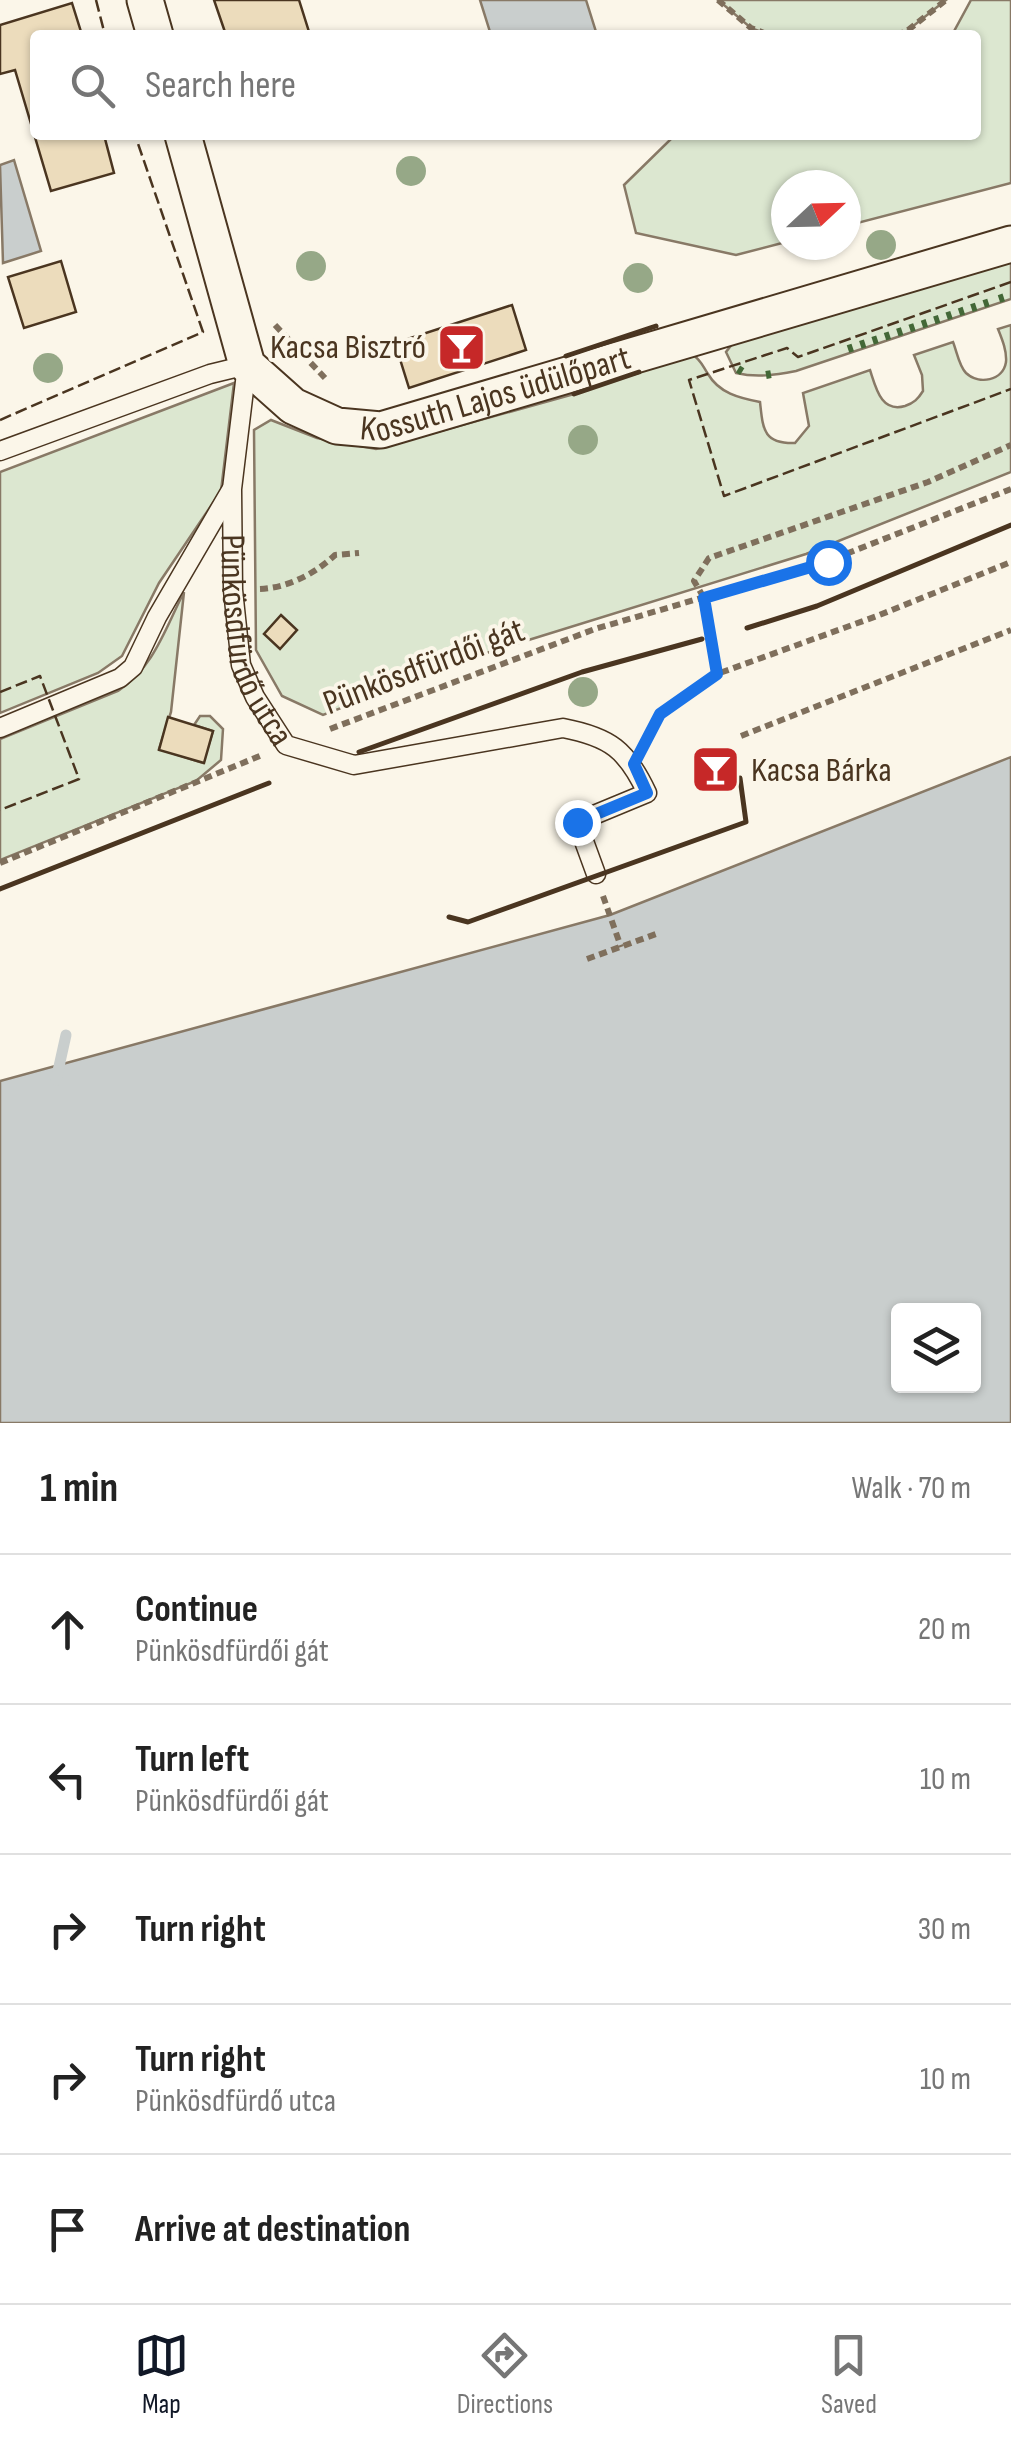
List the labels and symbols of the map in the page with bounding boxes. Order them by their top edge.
north arrow [771,170,861,260]
bar icon: Kacsa Bisztró [435,321,487,373]
place label: Kacsa Bisztró [270,326,426,369]
street label: Kossuth Lajos üdülőpart [358,336,636,452]
street label: Pünkösdfürdő utca [211,534,302,754]
route start [806,540,852,586]
street label: Pünkösdfürdői gát [317,609,531,725]
bar icon: Kacsa Bárka [690,744,742,796]
place label: Kacsa Bárka [751,749,892,792]
route end [555,800,601,846]

